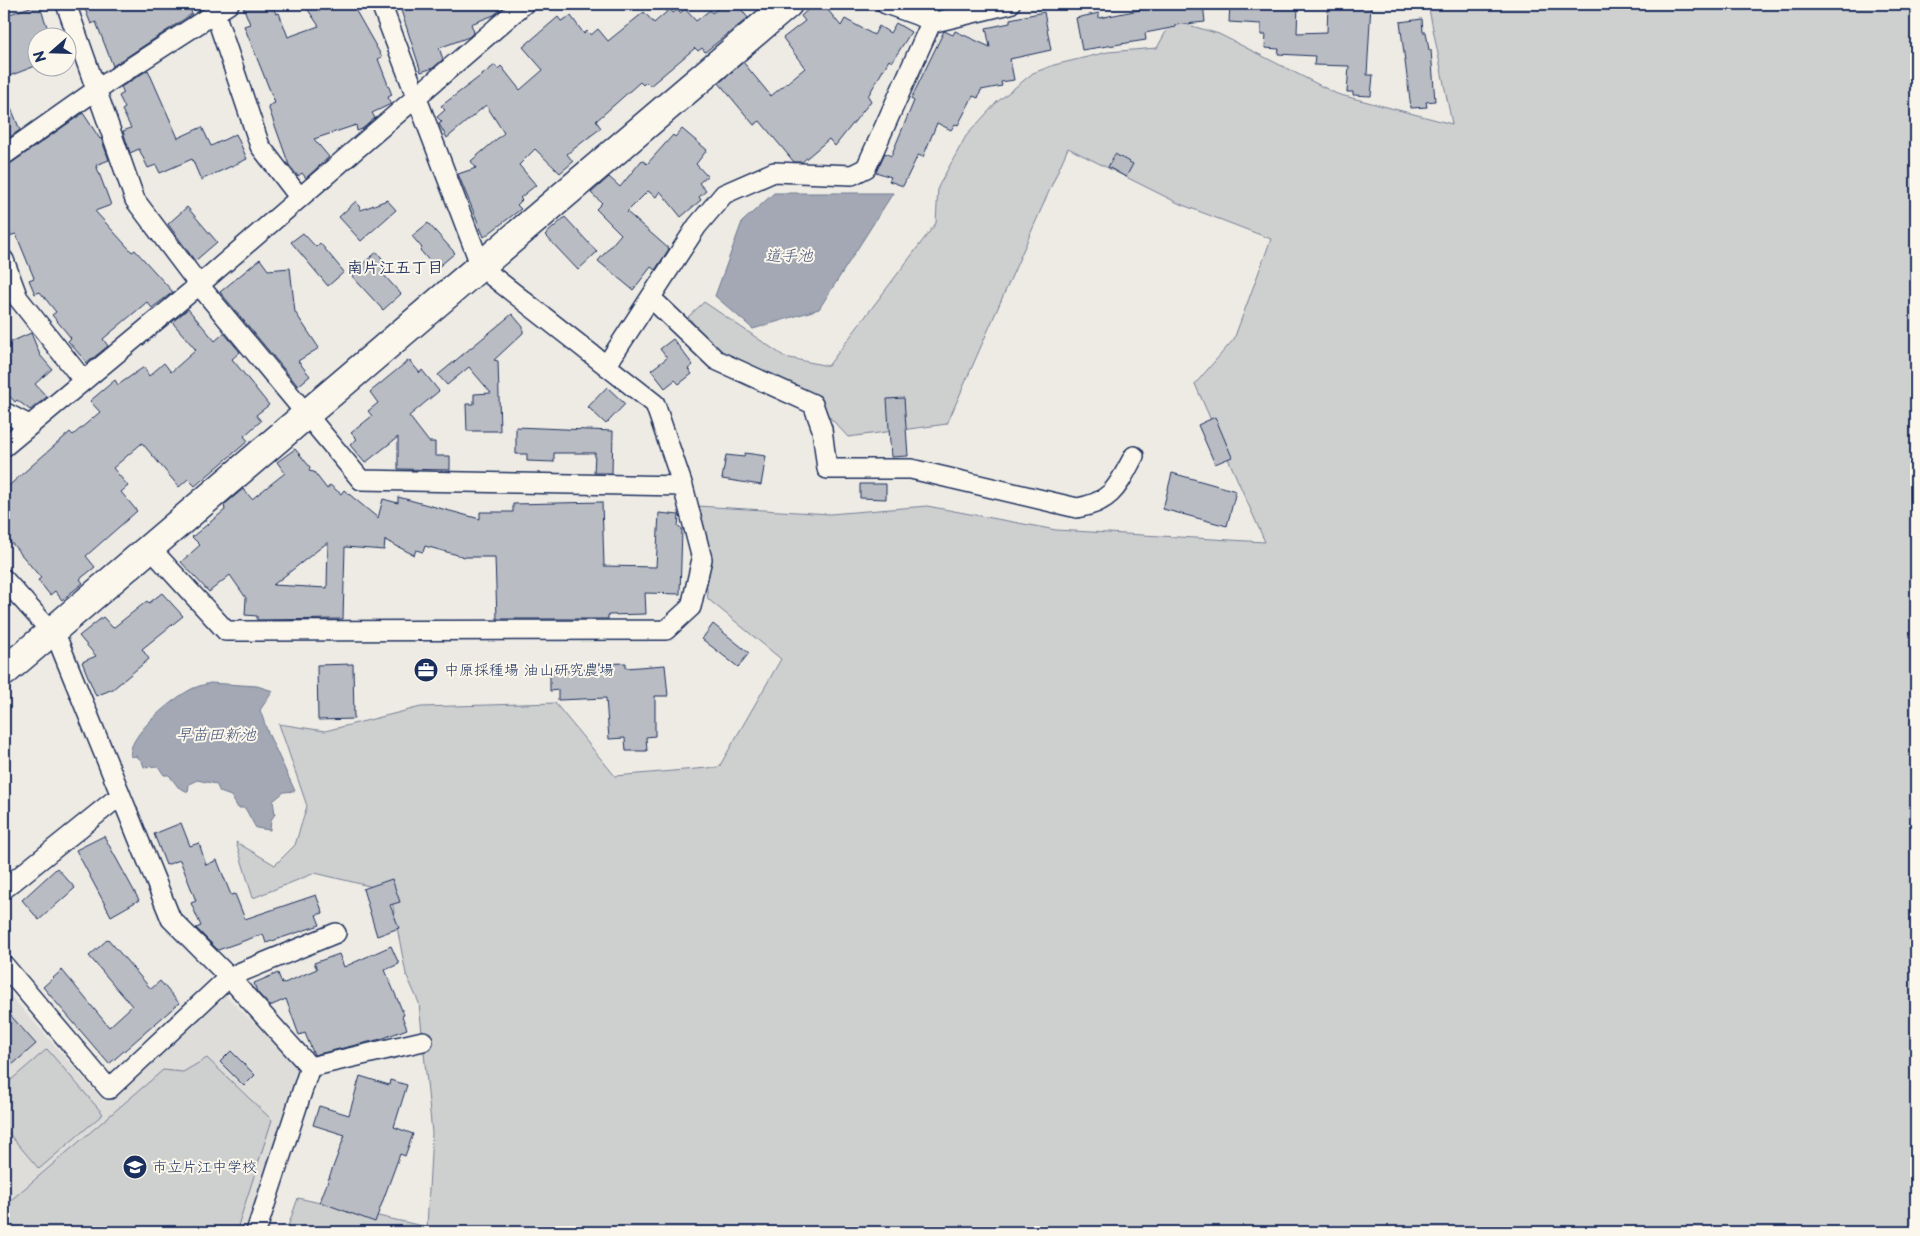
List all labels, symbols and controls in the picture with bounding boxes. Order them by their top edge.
north arrow [28,28,78,78]
text: N [28,48,51,65]
water label: 道手池 [765,242,814,266]
district label: 南片江五丁目 [347,254,443,278]
office icon: 中原採種場 油山研究農場 [413,657,439,683]
place label: 中原採種場 油山研究農場 [444,657,614,680]
water label: 早苗田新池 [176,721,257,745]
school or university icon: 市立片江中学校 [122,1154,148,1180]
place label: 市立片江中学校 [152,1154,257,1177]

